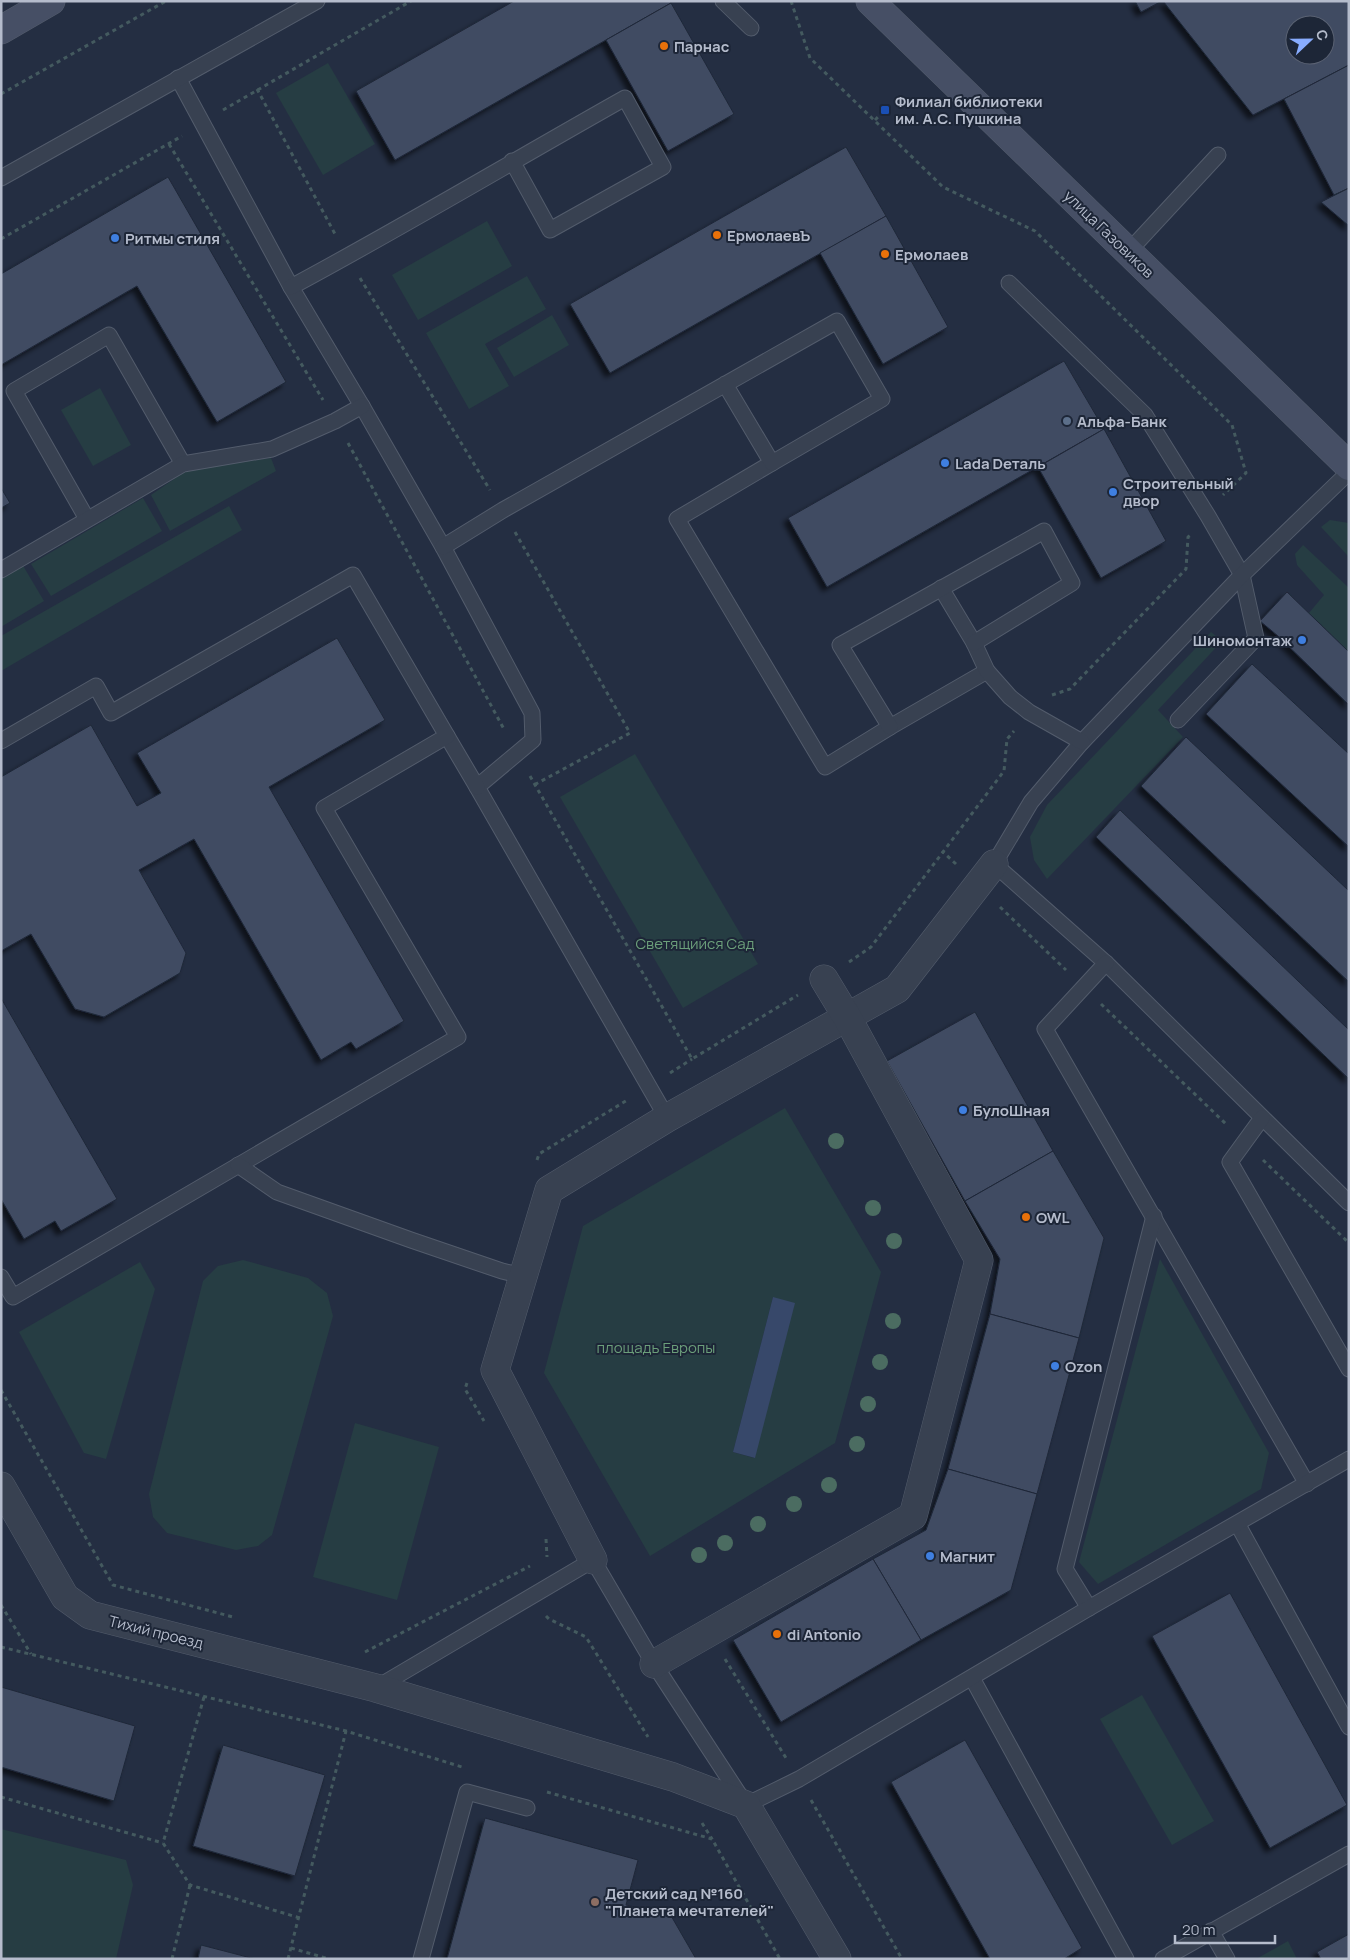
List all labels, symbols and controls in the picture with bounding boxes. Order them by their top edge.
north arrow [1285,15,1335,65]
text: С [1312,27,1333,43]
place label: Парнас [674,36,730,57]
marker: Парнас [658,40,670,52]
place label: Филиал библиотеки им. А.С. Пушкина [895,91,1043,129]
marker: Филиал библиотеки им. А.С. Пушкина [879,104,891,116]
street label: улица Газовиков [1059,186,1159,282]
place label: ЕрмолаевЪ [727,225,810,246]
place label: Ритмы стиля [125,228,220,249]
marker: ЕрмолаевЪ [711,229,723,241]
marker: Ритмы стиля [109,232,121,244]
place label: Ермолаев [895,244,968,265]
marker: Ермолаев [879,248,891,260]
place label: Альфа-Банк [1077,411,1167,432]
marker: Альфа-Банк [1061,415,1073,427]
place label: Lada Dеталь [955,453,1046,474]
marker: Lada Dеталь [939,457,951,469]
place label: Строительный двор [1123,473,1234,511]
marker: Строительный двор [1107,486,1119,498]
place label: Шиномонтаж [1193,630,1293,651]
marker: Шиномонтаж [1296,634,1308,646]
park label: Светящийся Сад [635,933,755,954]
place label: БулоШная [973,1100,1050,1121]
marker: БулоШная [957,1104,969,1116]
place label: OWL [1036,1207,1069,1228]
marker: OWL [1020,1211,1032,1223]
park label: площадь Европы [597,1337,715,1358]
place label: Ozon [1065,1356,1102,1377]
marker: Ozon [1049,1360,1061,1372]
place label: Магнит [940,1546,995,1567]
marker: Магнит [924,1550,936,1562]
street label: Тихий проезд [106,1610,206,1654]
place label: di Antonio [787,1624,861,1645]
marker: di Antonio [771,1628,783,1640]
place label: Детский сад №160 "Планета мечтателей" [605,1883,774,1921]
marker: Детский сад №160 "Планета мечтателей" [589,1896,601,1908]
scale bar [1175,1912,1275,1944]
text: 20 m [1182,1919,1215,1940]

